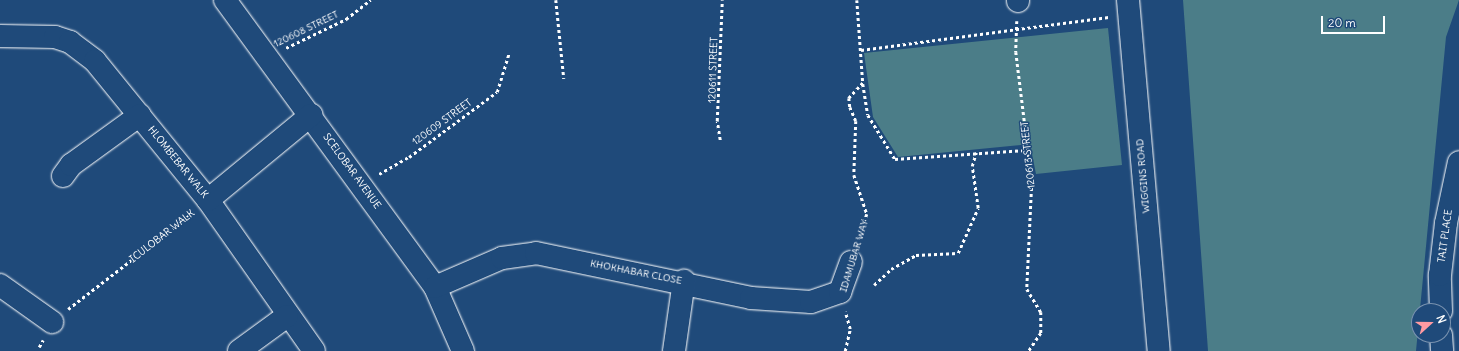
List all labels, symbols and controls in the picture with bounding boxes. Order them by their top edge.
street label: 120608 STREET [272,8,340,50]
scale bar [1323,8,1387,34]
text: 20 m [1328,15,1356,30]
street label: 120611 STREET [706,37,720,103]
street label: 120609 STREET [410,96,474,148]
street label: 120613 STREET [1018,121,1038,189]
street label: HLOMBEBAR WALK [145,124,211,200]
street label: SCELOBAR AVENUE [321,131,383,211]
street label: WIGGINS ROAD [1134,138,1152,214]
street label: ICULOBAR WALK [127,207,197,265]
street label: TAIT PLACE [1435,209,1455,263]
street label: IDAMUBAR WAY [837,218,871,294]
street label: KHOKHABAR CLOSE [589,257,683,287]
north arrow [1411,303,1451,343]
text: N [1433,313,1449,325]

